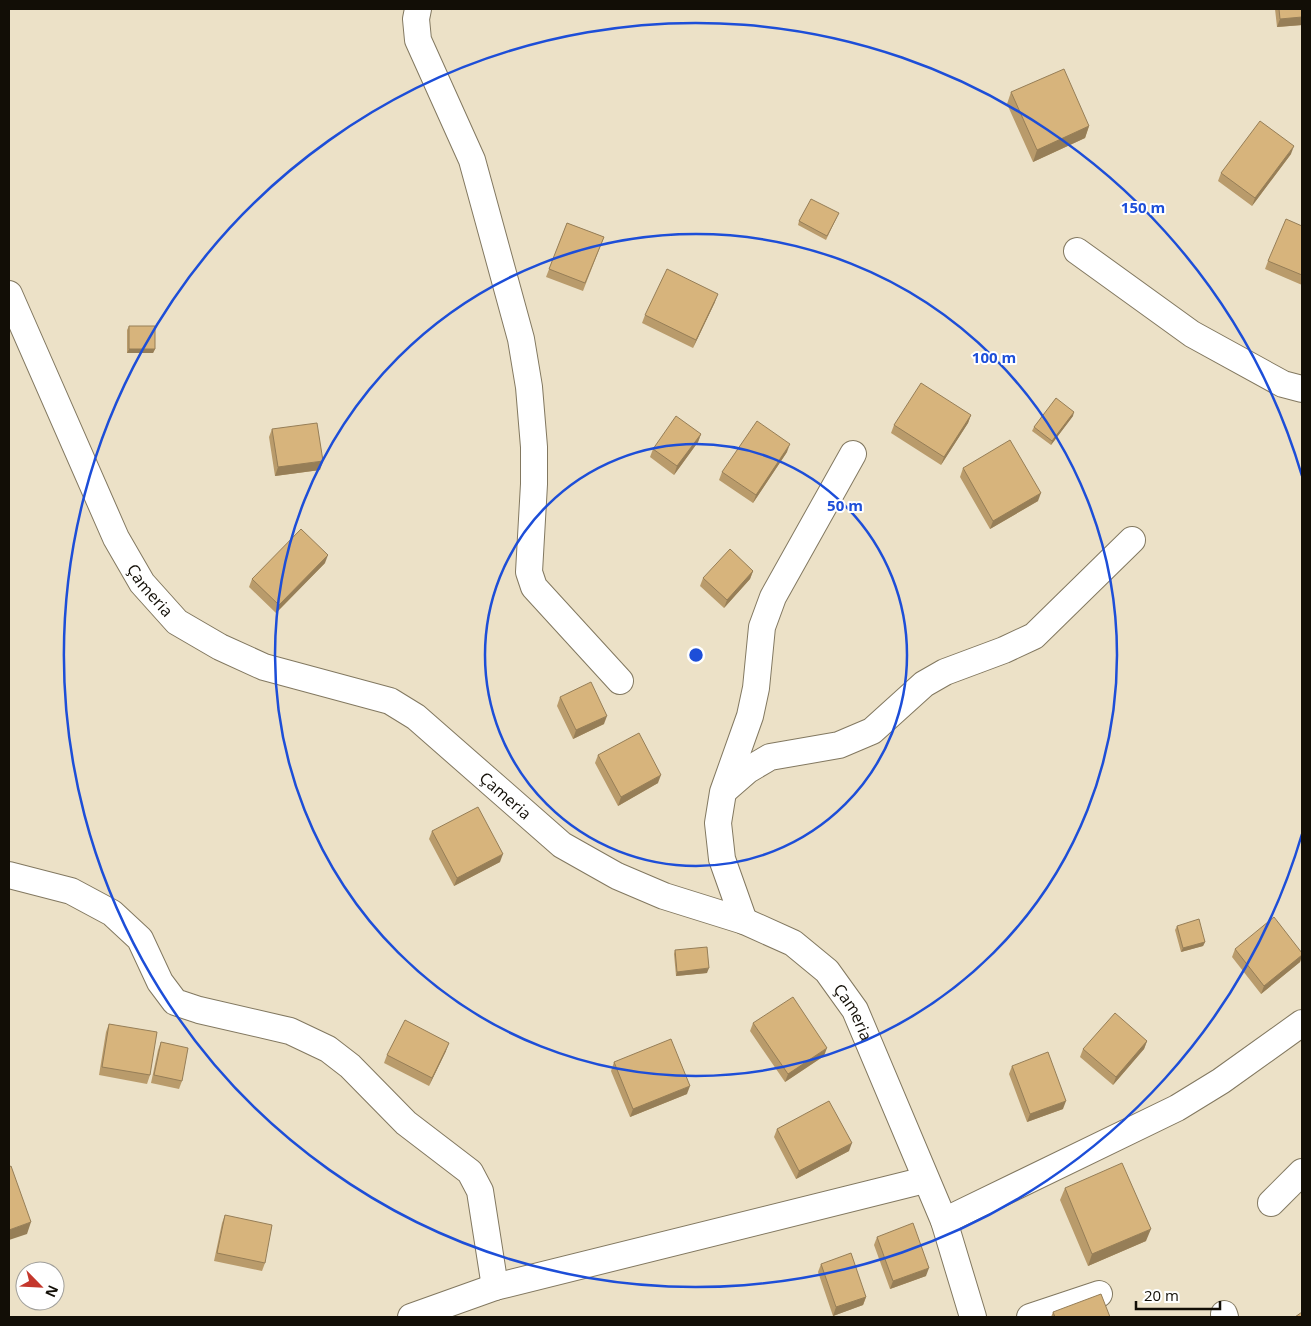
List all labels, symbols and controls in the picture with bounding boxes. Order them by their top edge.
text: 150 m [1121,197,1165,217]
text: 100 m [972,347,1016,367]
text: 50 m [827,495,863,515]
street label: Çameria [122,560,178,621]
centre of rings [687,646,705,664]
street label: Çameria [475,767,536,824]
street label: Çameria [829,979,878,1044]
north arrow [15,1261,65,1311]
scale bar [1136,1278,1220,1310]
text: N [41,1282,63,1301]
text: 20 m [1144,1285,1179,1305]

